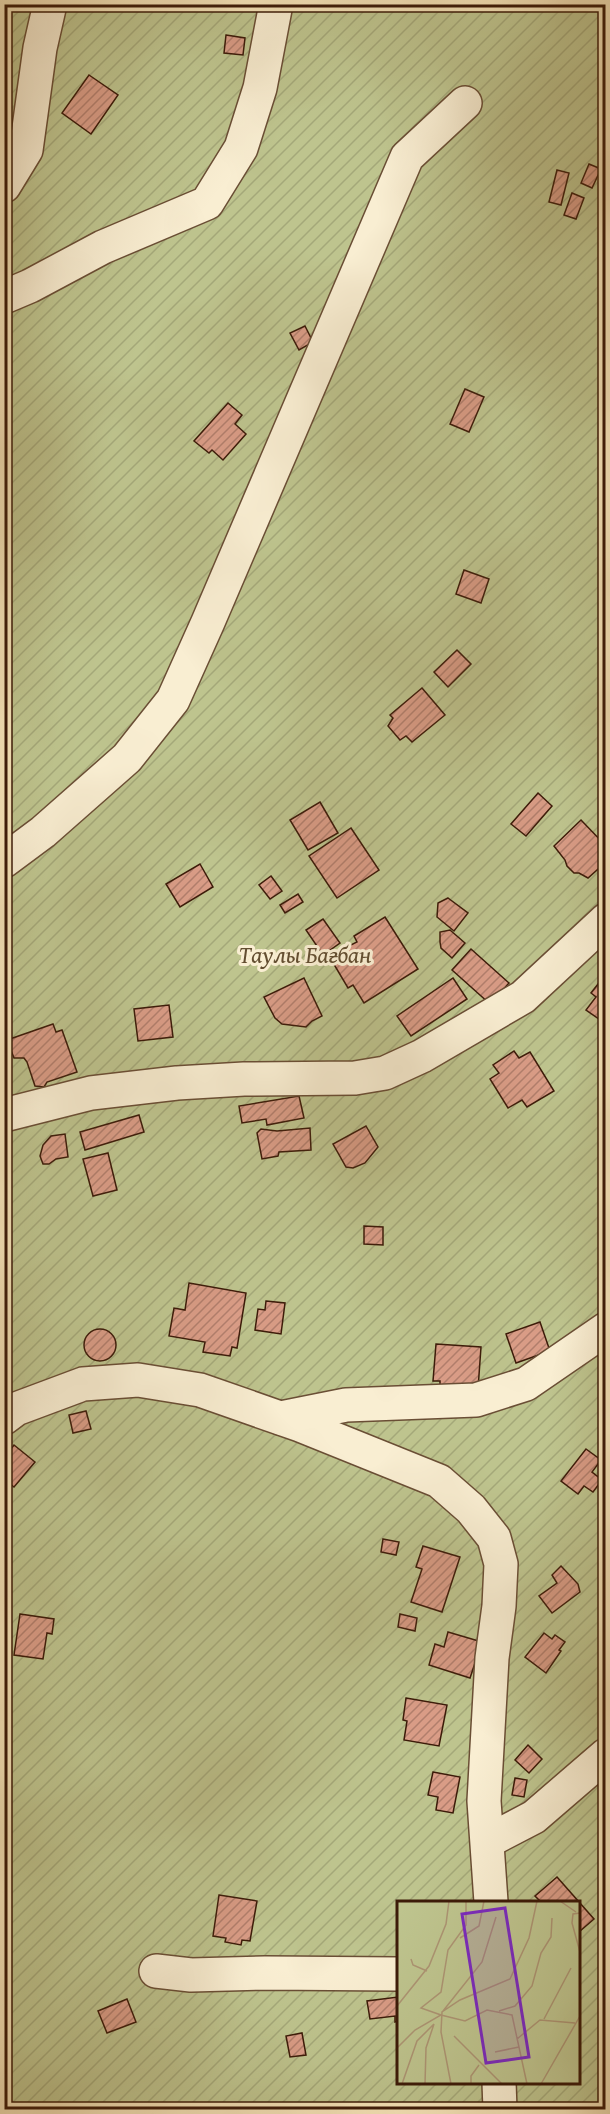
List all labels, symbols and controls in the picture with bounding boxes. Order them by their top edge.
park label: Таулы Бағбан [239,937,371,972]
inset map [397,1901,580,2084]

